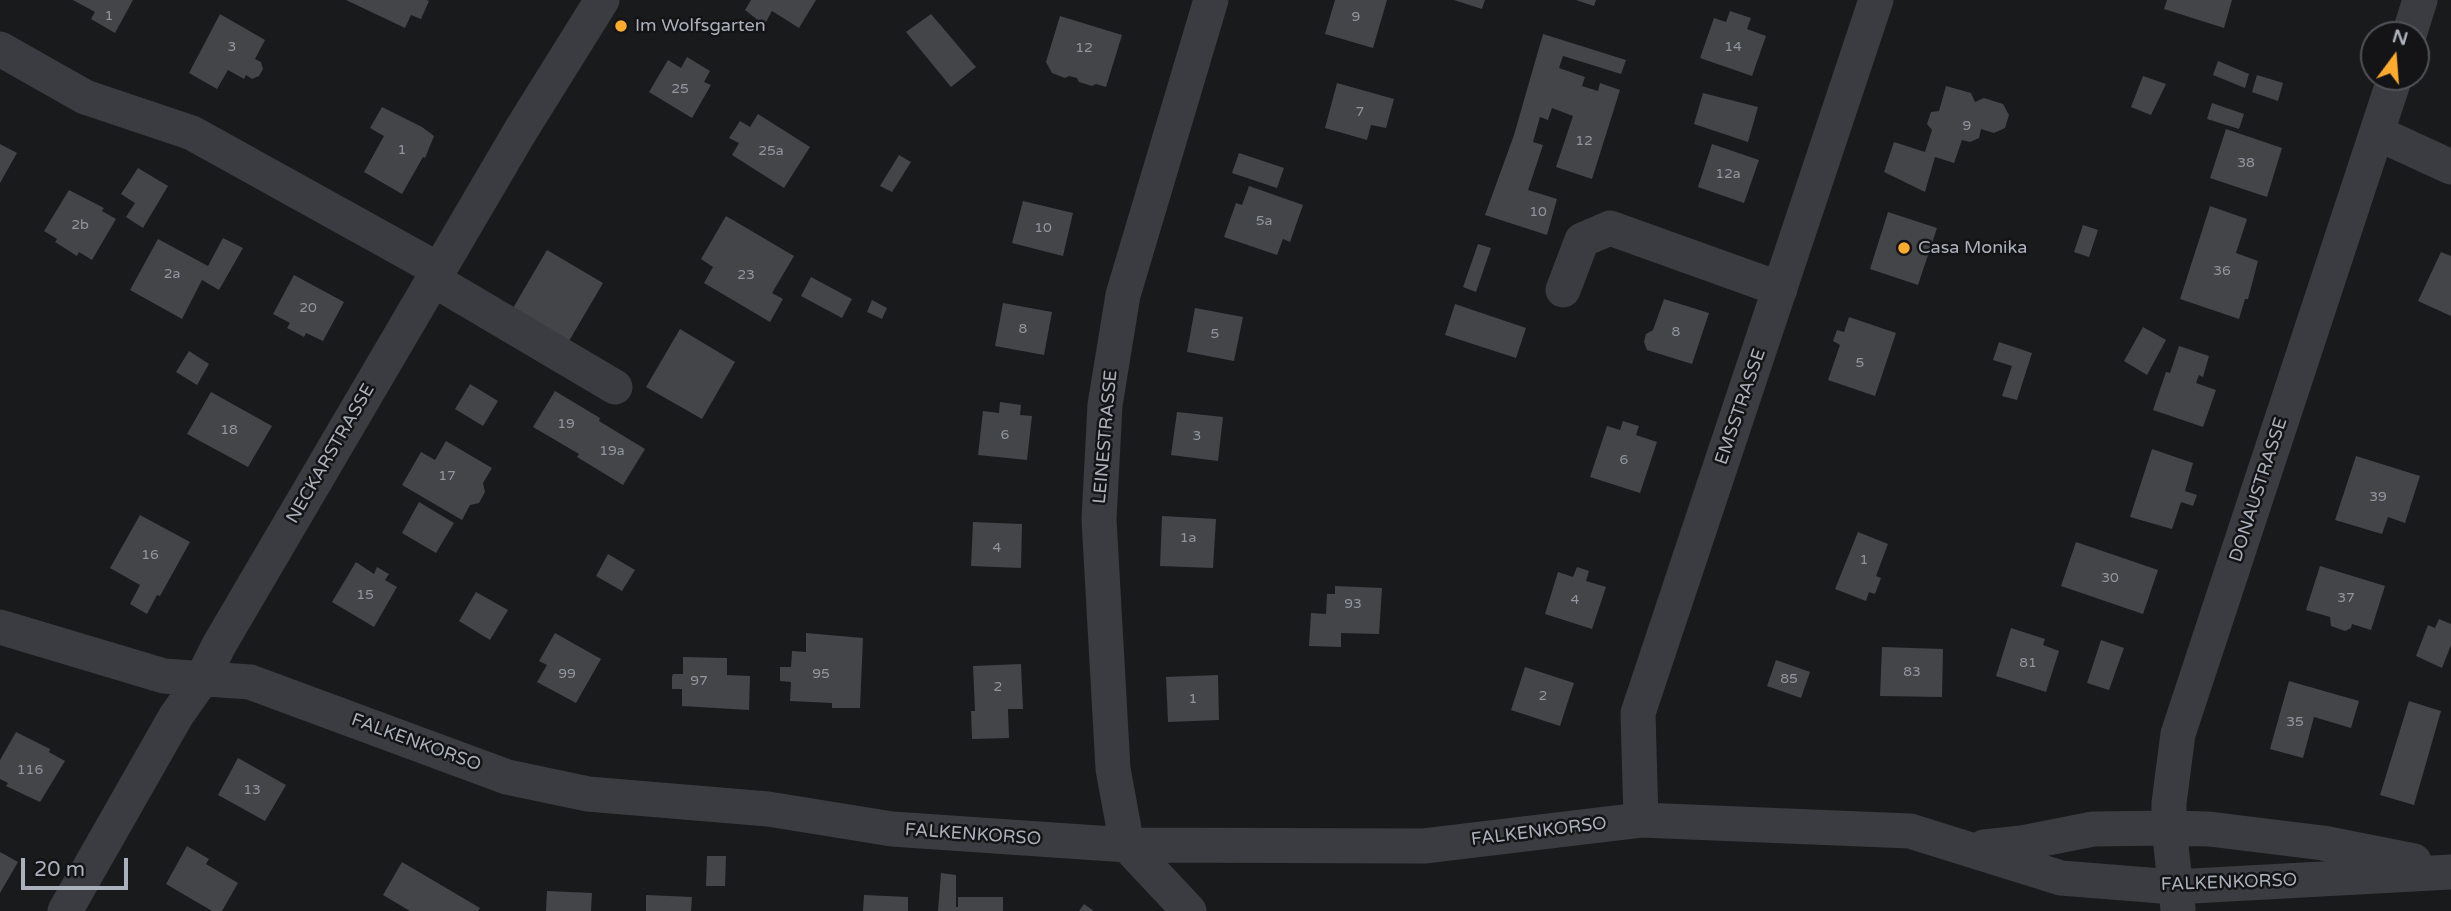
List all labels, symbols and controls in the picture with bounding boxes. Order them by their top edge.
house number: 1 [105,8,113,24]
house number: 9 [1352,9,1360,25]
place label: Im Wolfsgarten [635,15,766,37]
marker: Im Wolfsgarten [613,18,629,34]
north arrow [2360,21,2430,91]
text: N [2390,25,2411,50]
house number: 3 [228,39,236,55]
house number: 14 [1724,39,1742,55]
house number: 12 [1075,40,1093,56]
house number: 25 [671,81,689,97]
house number: 7 [1356,104,1364,120]
house number: 9 [1963,118,1971,134]
house number: 12 [1575,133,1593,149]
house number: 1 [398,142,406,158]
house number: 25a [758,143,784,159]
house number: 38 [2237,155,2255,171]
house number: 12a [1715,166,1741,182]
house number: 10 [1529,204,1547,220]
house number: 5a [1256,213,1272,229]
house number: 2b [71,217,89,233]
house number: 10 [1034,220,1052,236]
place label: Casa Monika [1918,237,2027,259]
marker: Casa Monika [1896,240,1912,256]
house number: 36 [2213,263,2231,279]
house number: 2a [164,266,180,282]
house number: 23 [737,267,755,283]
house number: 20 [299,300,317,316]
house number: 8 [1019,321,1027,337]
house number: 8 [1672,324,1680,340]
house number: 5 [1211,326,1219,342]
street label: EMSSTRASSE [1711,346,1771,468]
house number: 5 [1856,355,1864,371]
street label: LEINESTRASSE [1089,369,1123,505]
street label: NECKARSTRASSE [282,380,380,528]
street label: DONAUSTRASSE [2225,415,2293,565]
house number: 19 [557,416,575,432]
house number: 18 [220,422,238,438]
house number: 6 [1001,427,1009,443]
house number: 3 [1193,428,1201,444]
house number: 19a [599,443,625,459]
house number: 6 [1620,452,1628,468]
house number: 17 [438,468,456,484]
house number: 39 [2369,489,2387,505]
house number: 1a [1180,530,1196,546]
house number: 4 [993,540,1001,556]
house number: 16 [141,547,159,563]
house number: 1 [1860,552,1868,568]
house number: 30 [2101,570,2119,586]
house number: 15 [356,587,374,603]
house number: 37 [2337,590,2355,606]
house number: 4 [1571,592,1579,608]
house number: 93 [1344,596,1362,612]
house number: 81 [2019,655,2037,671]
house number: 83 [1903,664,1921,680]
house number: 99 [558,666,576,682]
house number: 95 [812,666,830,682]
house number: 85 [1780,671,1798,687]
house number: 97 [690,673,708,689]
house number: 2 [994,679,1002,695]
house number: 2 [1539,688,1547,704]
house number: 1 [1189,691,1197,707]
street label: FALKENKORSO [348,710,484,776]
house number: 35 [2286,714,2304,730]
house number: 116 [17,762,43,778]
house number: 13 [243,782,261,798]
street label: FALKENKORSO [1470,813,1608,851]
street label: FALKENKORSO [904,819,1042,851]
scale bar [24,844,131,888]
text: 20 m [34,857,85,882]
street label: FALKENKORSO [2160,870,2298,896]

